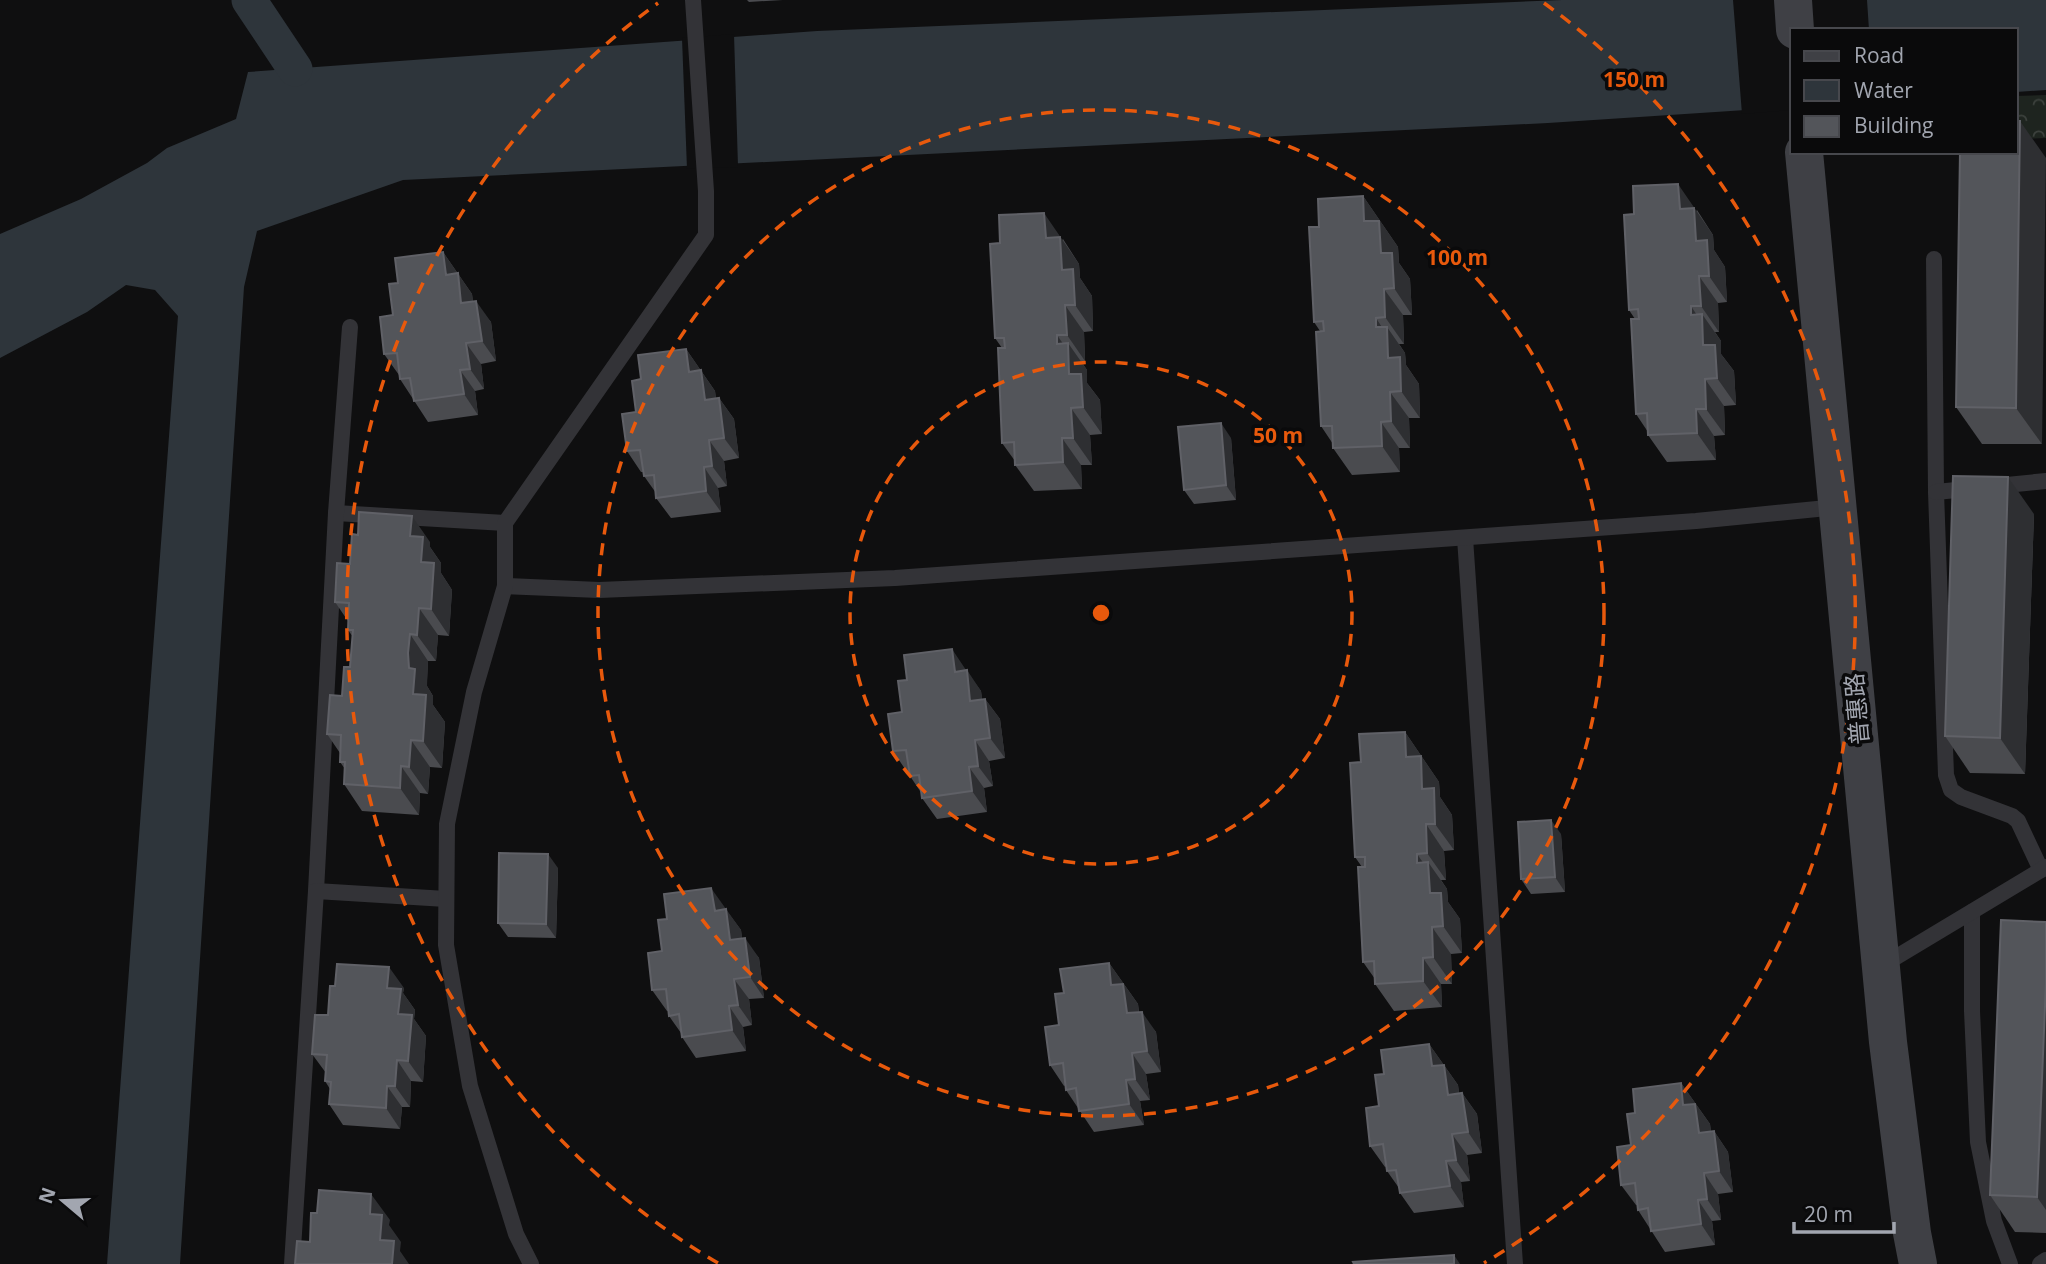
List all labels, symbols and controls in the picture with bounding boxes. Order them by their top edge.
legend [1790,28,2018,154]
text: Road [1854,41,1904,69]
text: 150 m [1603,65,1665,93]
text: Water [1854,76,1913,104]
text: Building [1854,111,1933,139]
text: 100 m [1426,243,1488,271]
text: 50 m [1253,421,1303,449]
centre of rings [1089,601,1113,625]
street label: 普惠路 [1836,672,1876,746]
north arrow [28,1166,98,1236]
text: N [32,1184,62,1207]
scale bar [1794,1190,1894,1234]
text: 20 m [1804,1200,1853,1228]

